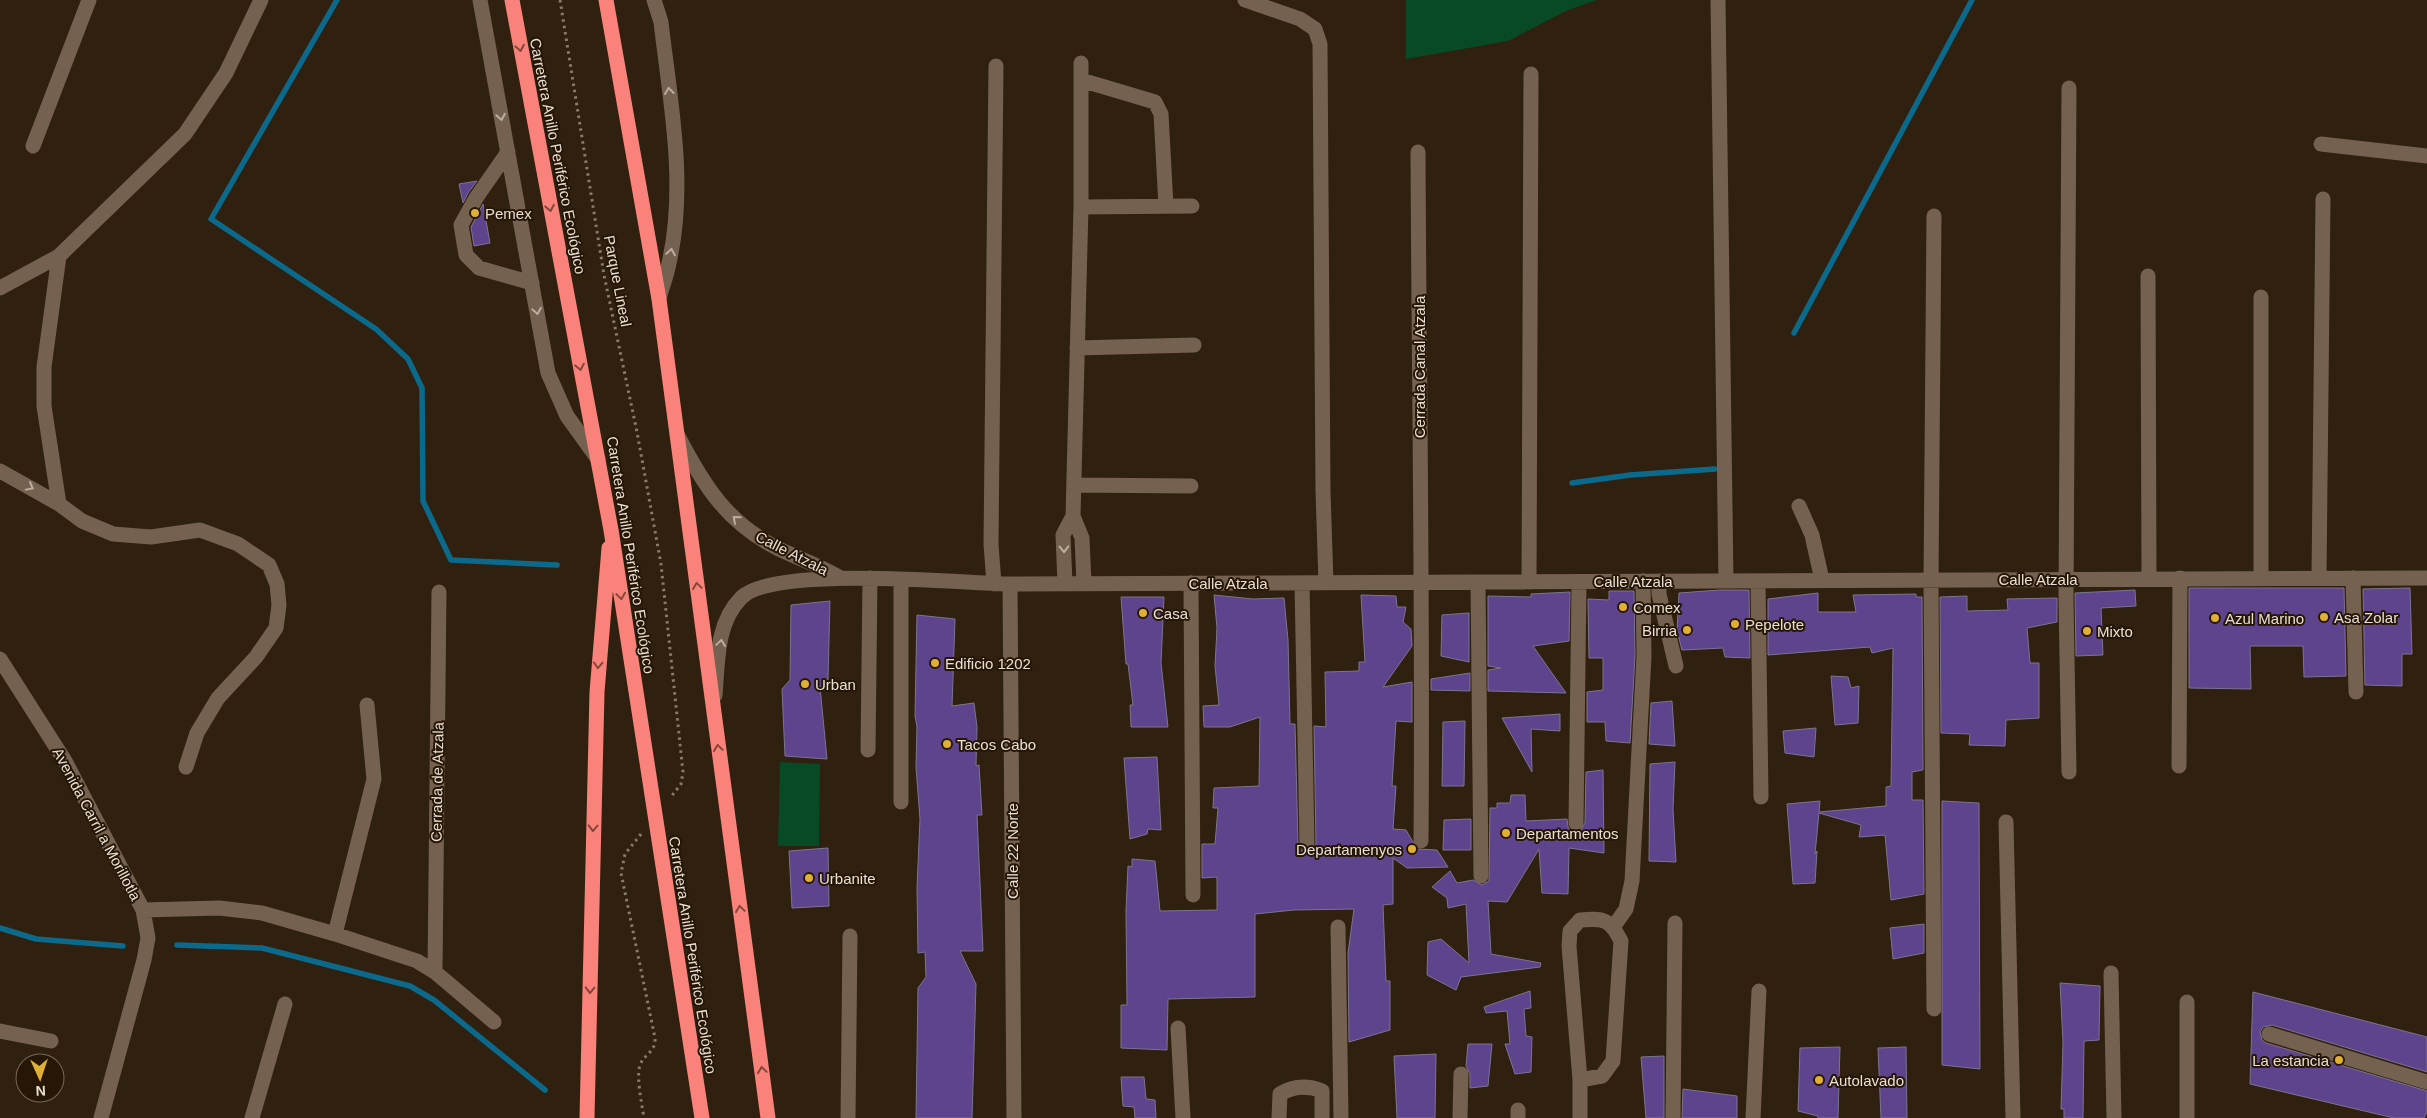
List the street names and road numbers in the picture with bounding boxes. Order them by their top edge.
street label: Carretera Anillo Periférico Ecológico [527,37,589,275]
street label: Parque Lineal [601,234,635,328]
street label: Cerrada Canal Atzala [1411,295,1428,438]
street label: Carretera Anillo Periférico Ecológico [604,435,658,675]
street label: Calle Atzala [753,527,832,579]
street label: Calle Atzala [1998,571,2078,588]
street label: Calle Atzala [1593,573,1673,590]
street label: Calle Atzala [1188,575,1268,592]
street label: Cerrada de Atzala [427,721,447,842]
street label: Avenida Carril a Morillotla [49,745,145,904]
street label: Calle 22 Norte [1004,803,1021,899]
street label: Carretera Anillo Periférico Ecológico [666,835,720,1075]

